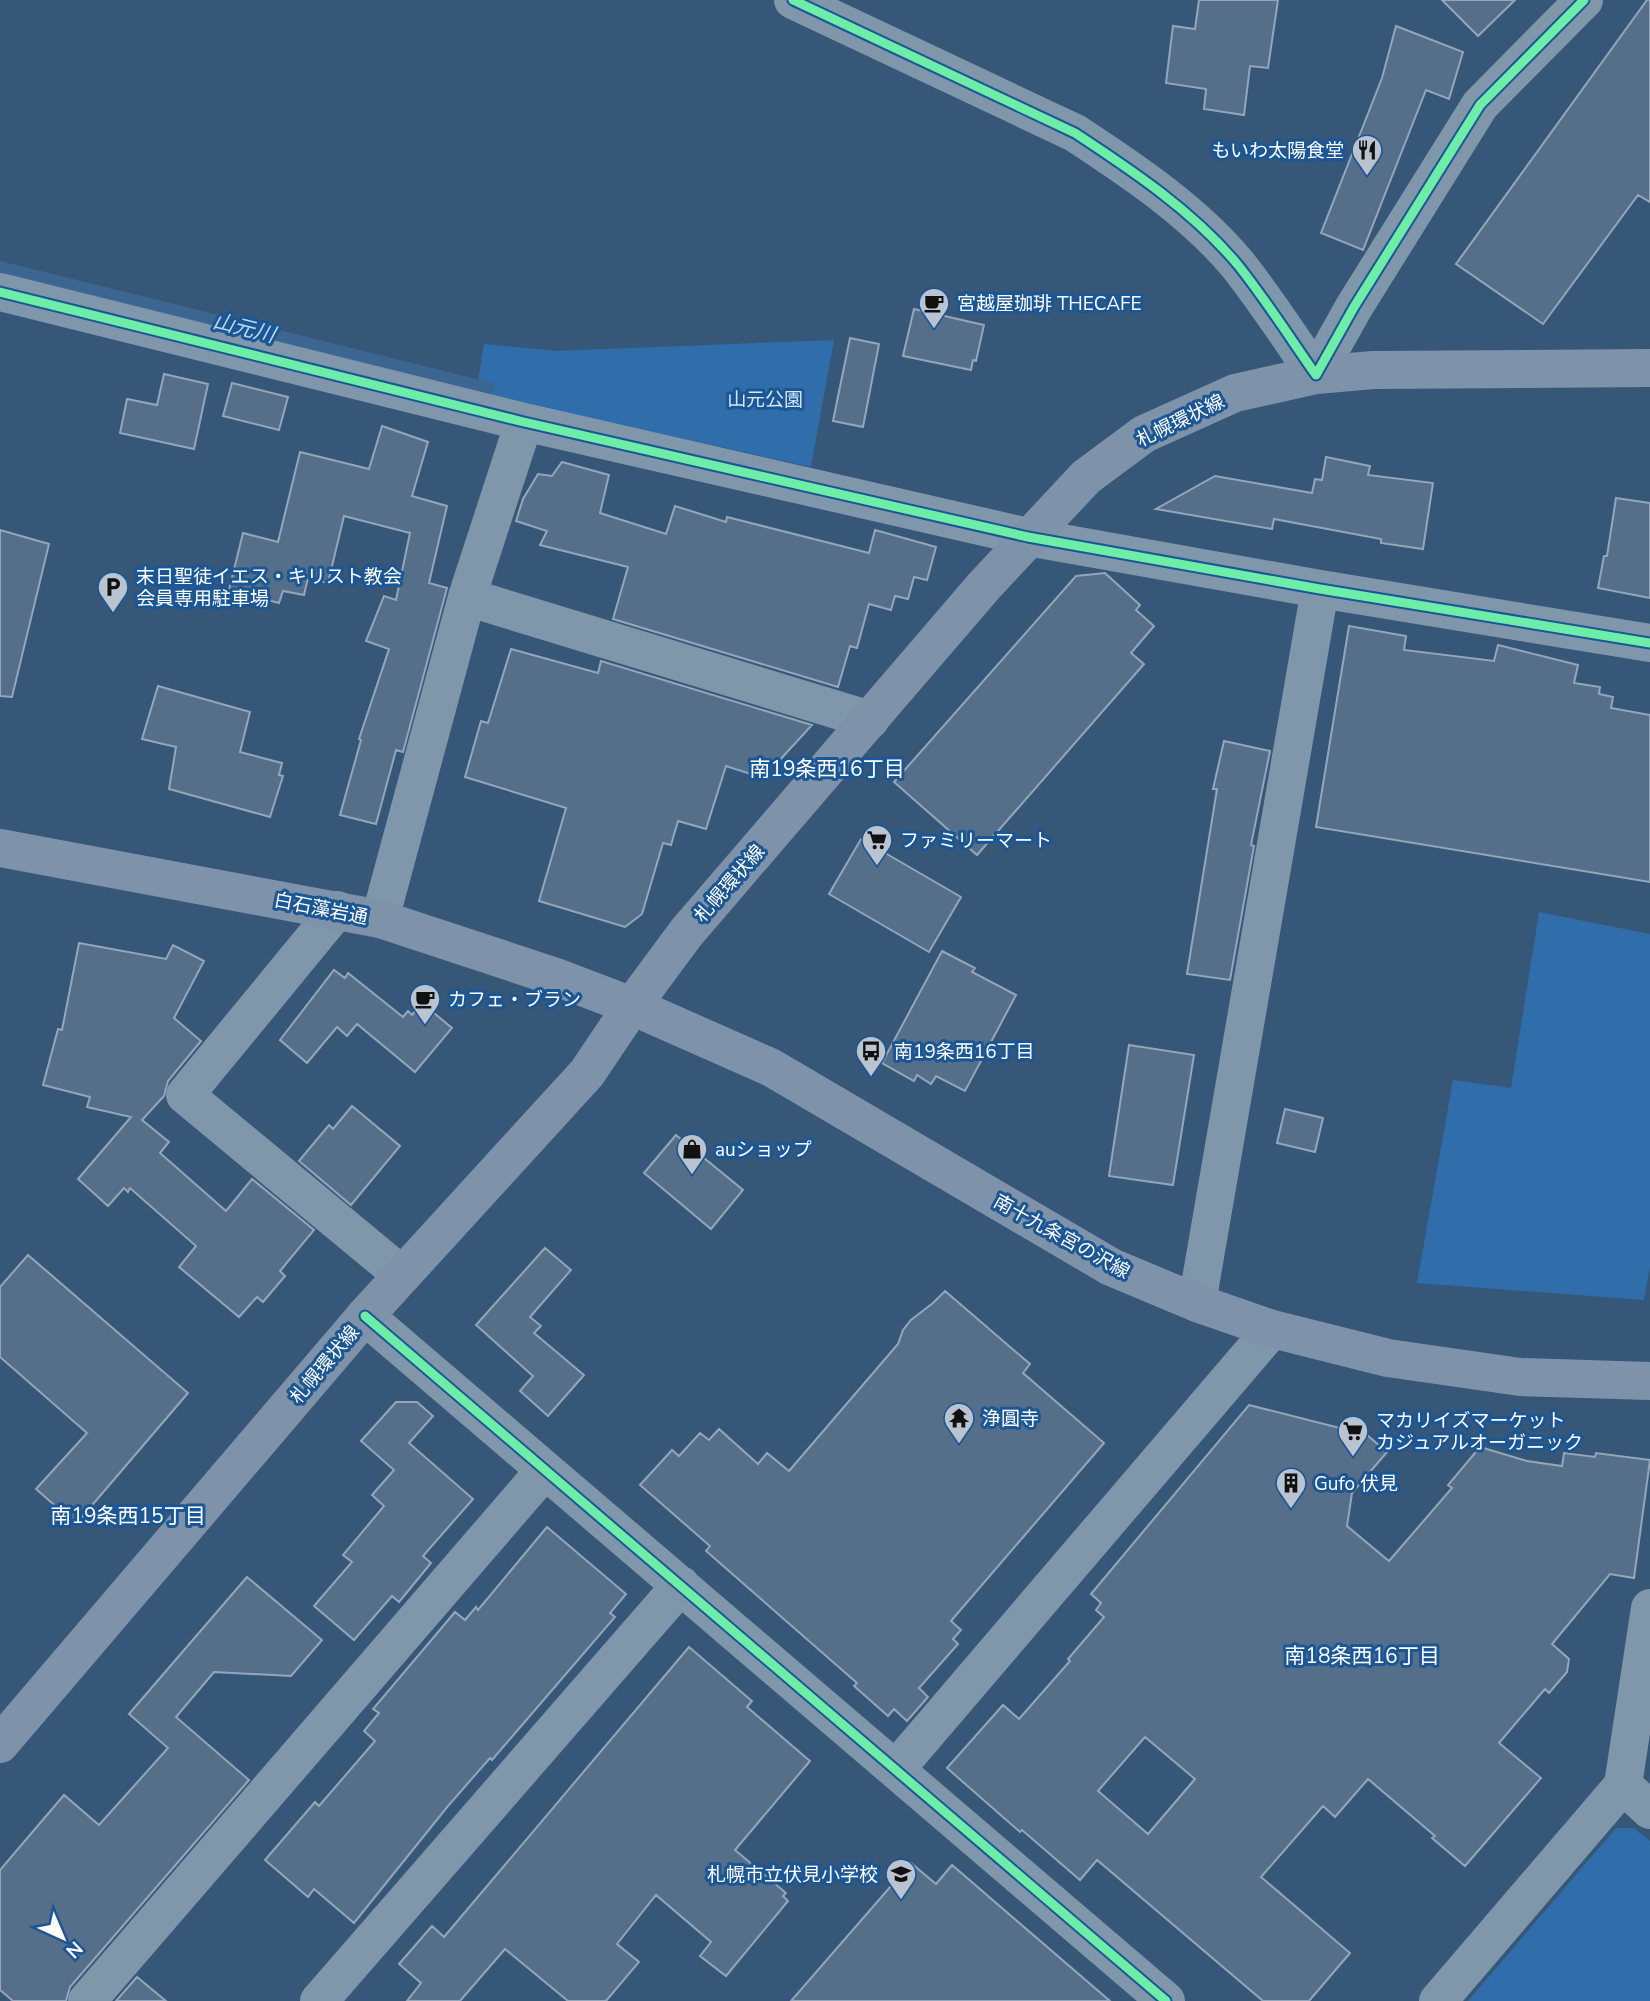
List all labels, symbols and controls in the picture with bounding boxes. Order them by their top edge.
restaurant icon: もいわ太陽食堂 [1350,133,1384,177]
place label: もいわ太陽食堂 [1211,138,1344,164]
cafe icon: 宮越屋珈琲 THECAFE [917,286,951,330]
place label: 宮越屋珈琲 THECAFE [957,291,1142,317]
water label: 山元川 [210,307,280,350]
park label: 山元公園 [727,387,803,413]
street label: 札幌環状線 [1132,388,1229,453]
place label: 末日聖徒イエス・キリスト教会 会員専用駐車場 [136,564,402,612]
parking icon: 末日聖徒イエス・キリスト教会 会員専用駐車場 [96,570,130,614]
district label: 南19条西16丁目 [749,755,905,783]
supermarket icon: ファミリーマート [860,823,894,867]
place label: ファミリーマート [900,828,1052,854]
street label: 札幌環状線 [689,839,771,928]
street label: 白石藻岩通 [272,887,370,931]
cafe icon: カフェ・ブラン [408,982,442,1026]
place label: カフェ・ブラン [448,987,581,1013]
bus stop icon: 南19条西16丁目 [854,1034,888,1078]
place label: 南19条西16丁目 [894,1039,1035,1065]
shop icon: auショップ [675,1132,709,1176]
place label: auショップ [715,1137,812,1163]
street label: 南十九条宮の沢線 [989,1189,1134,1285]
street label: 札幌環状線 [284,1320,365,1409]
temple icon: 浄圓寺 [942,1401,976,1445]
place label: 浄圓寺 [982,1406,1039,1432]
place label: マカリイズマーケット カジュアルオーガニック [1376,1408,1583,1456]
supermarket icon: マカリイズマーケット カジュアルオーガニック [1336,1414,1370,1458]
building icon: Gufo 伏見 [1274,1466,1308,1510]
place label: Gufo 伏見 [1314,1471,1398,1497]
district label: 南19条西15丁目 [50,1502,206,1530]
district label: 南18条西16丁目 [1284,1642,1440,1670]
school or university icon: 札幌市立伏見小学校 [884,1857,918,1901]
place label: 札幌市立伏見小学校 [707,1862,878,1888]
north arrow [28,1903,98,1973]
text: N [60,1935,88,1964]

